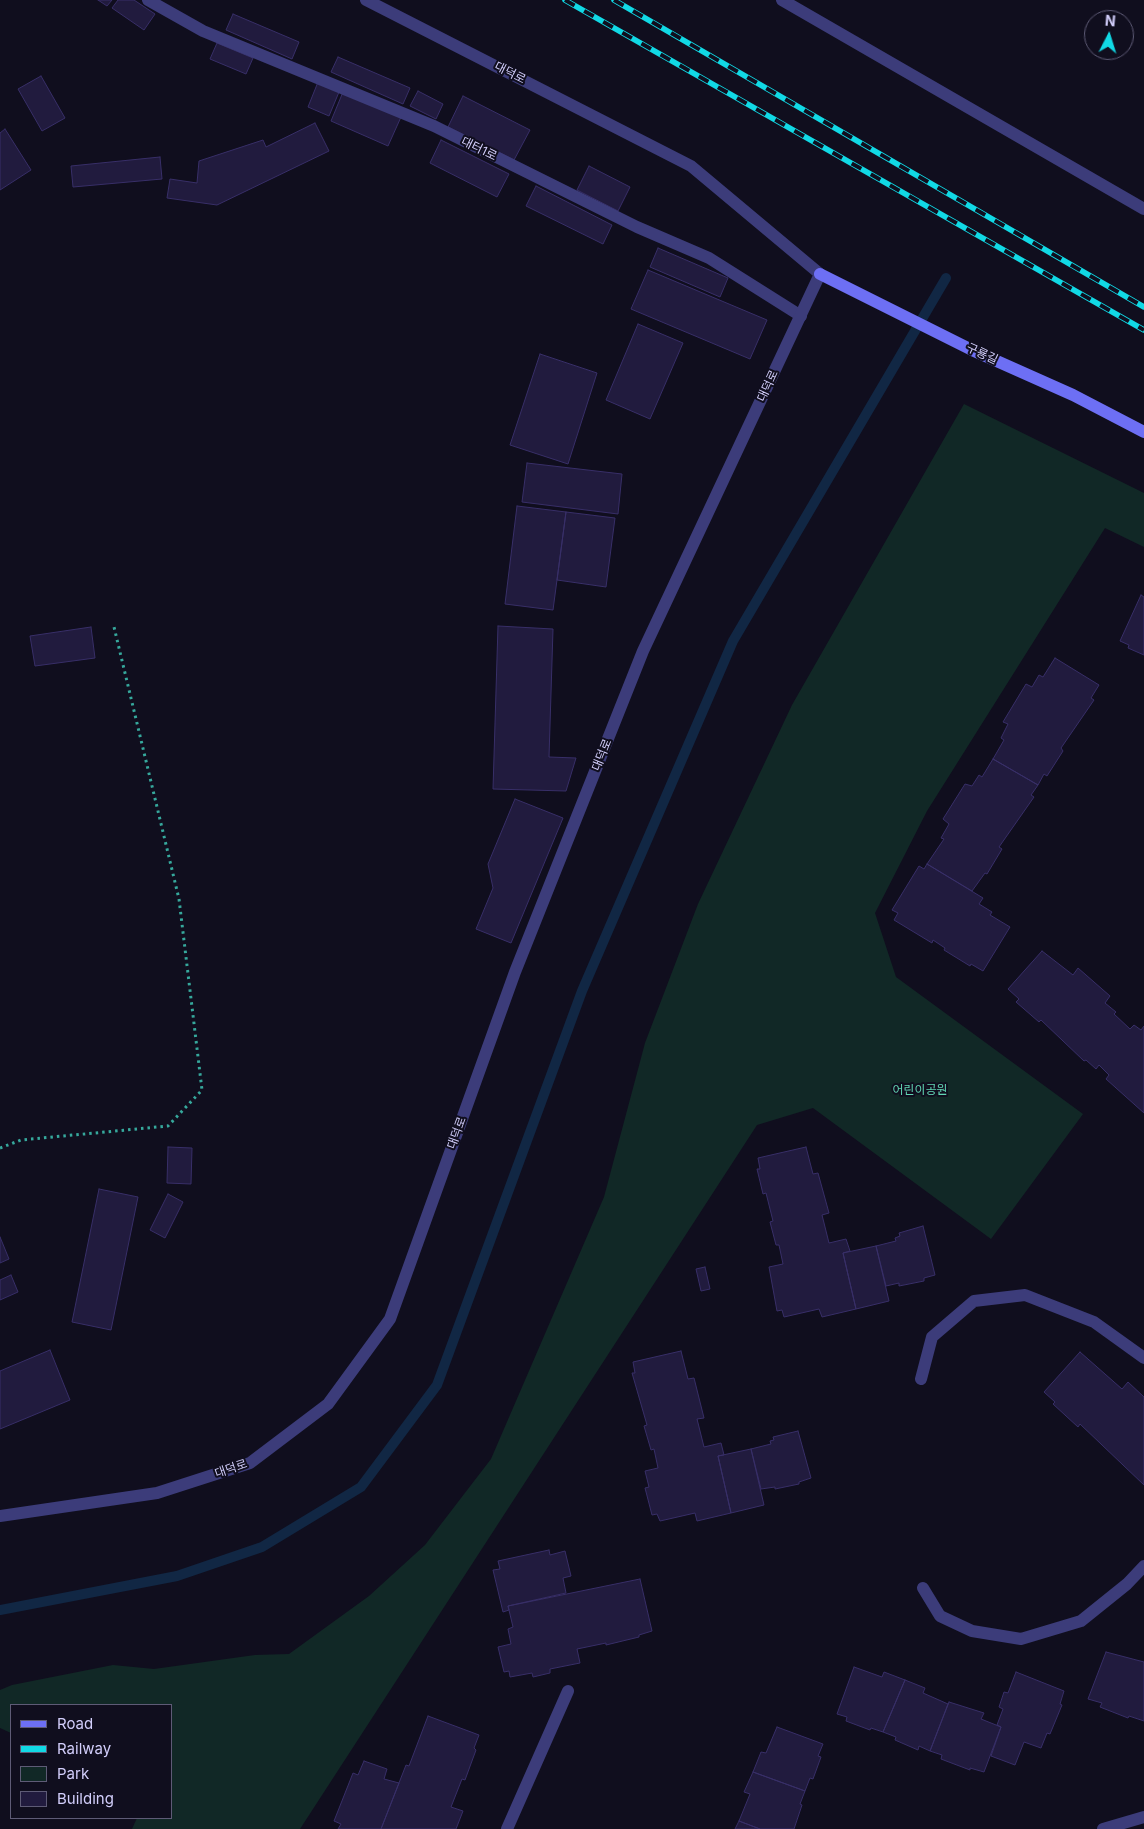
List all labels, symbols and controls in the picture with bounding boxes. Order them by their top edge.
north arrow [1084,10,1134,60]
text: N [1104,12,1116,29]
street label: 대덕로 [492,59,528,87]
street label: 대터1로 [459,134,499,164]
street label: 구룡길 [964,340,1000,368]
street label: 대덕로 [754,368,782,404]
street label: 대덕로 [589,737,615,773]
park label: 어린이공원 [892,1083,948,1097]
street label: 대덕로 [445,1115,469,1151]
street label: 대덕로 [213,1457,249,1481]
legend [10,1704,172,1819]
text: Road [57,1714,93,1733]
text: Railway [57,1739,111,1758]
text: Park [57,1764,89,1783]
text: Building [57,1789,114,1808]

